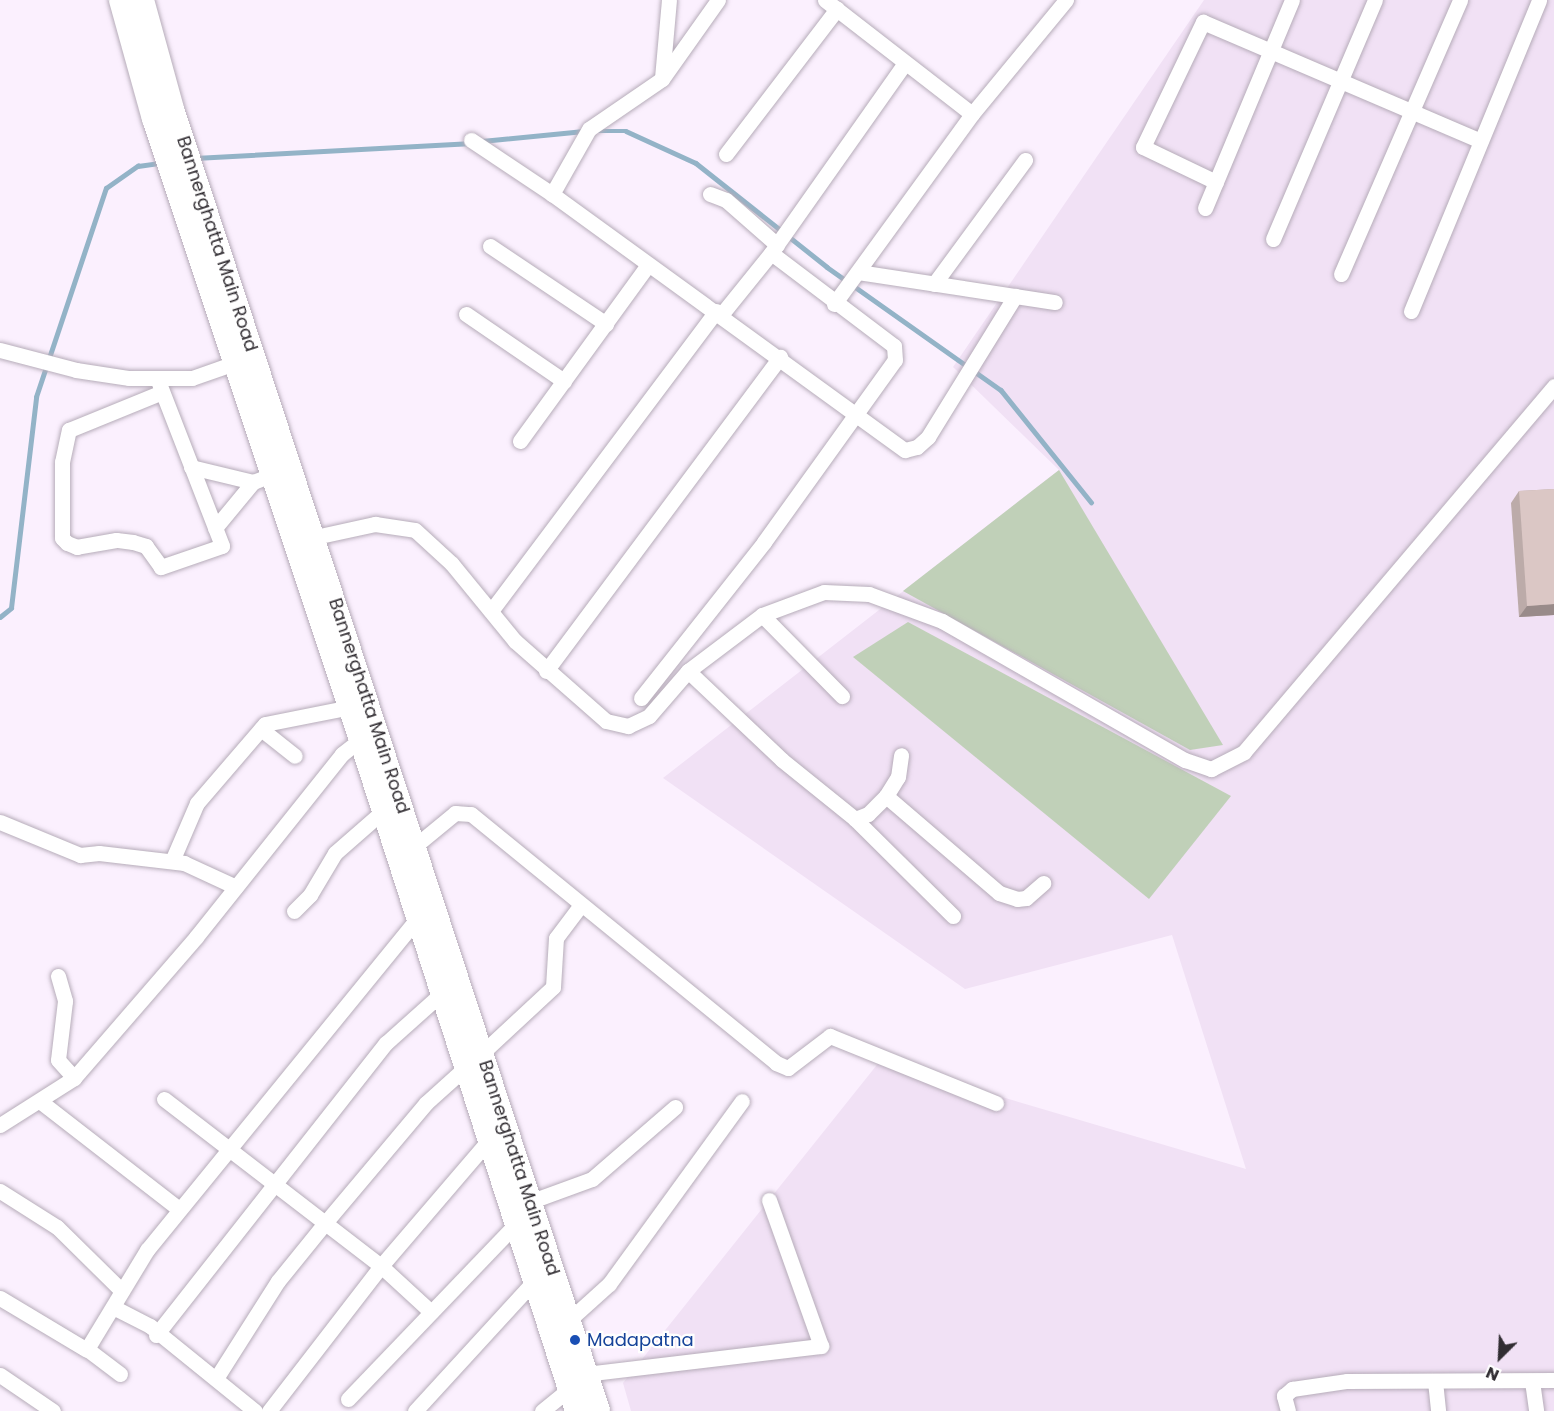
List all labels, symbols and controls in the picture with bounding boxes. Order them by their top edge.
street label: Bannerghatta Main Road [172,134,262,354]
street label: Bannerghatta Main Road [324,596,414,816]
street label: Bannerghatta Main Road [474,1058,564,1278]
north arrow [1470,1327,1530,1387]
place label: Madapatna [587,1329,694,1351]
marker: Madapatna [568,1333,582,1347]
text: N [1482,1361,1503,1387]

